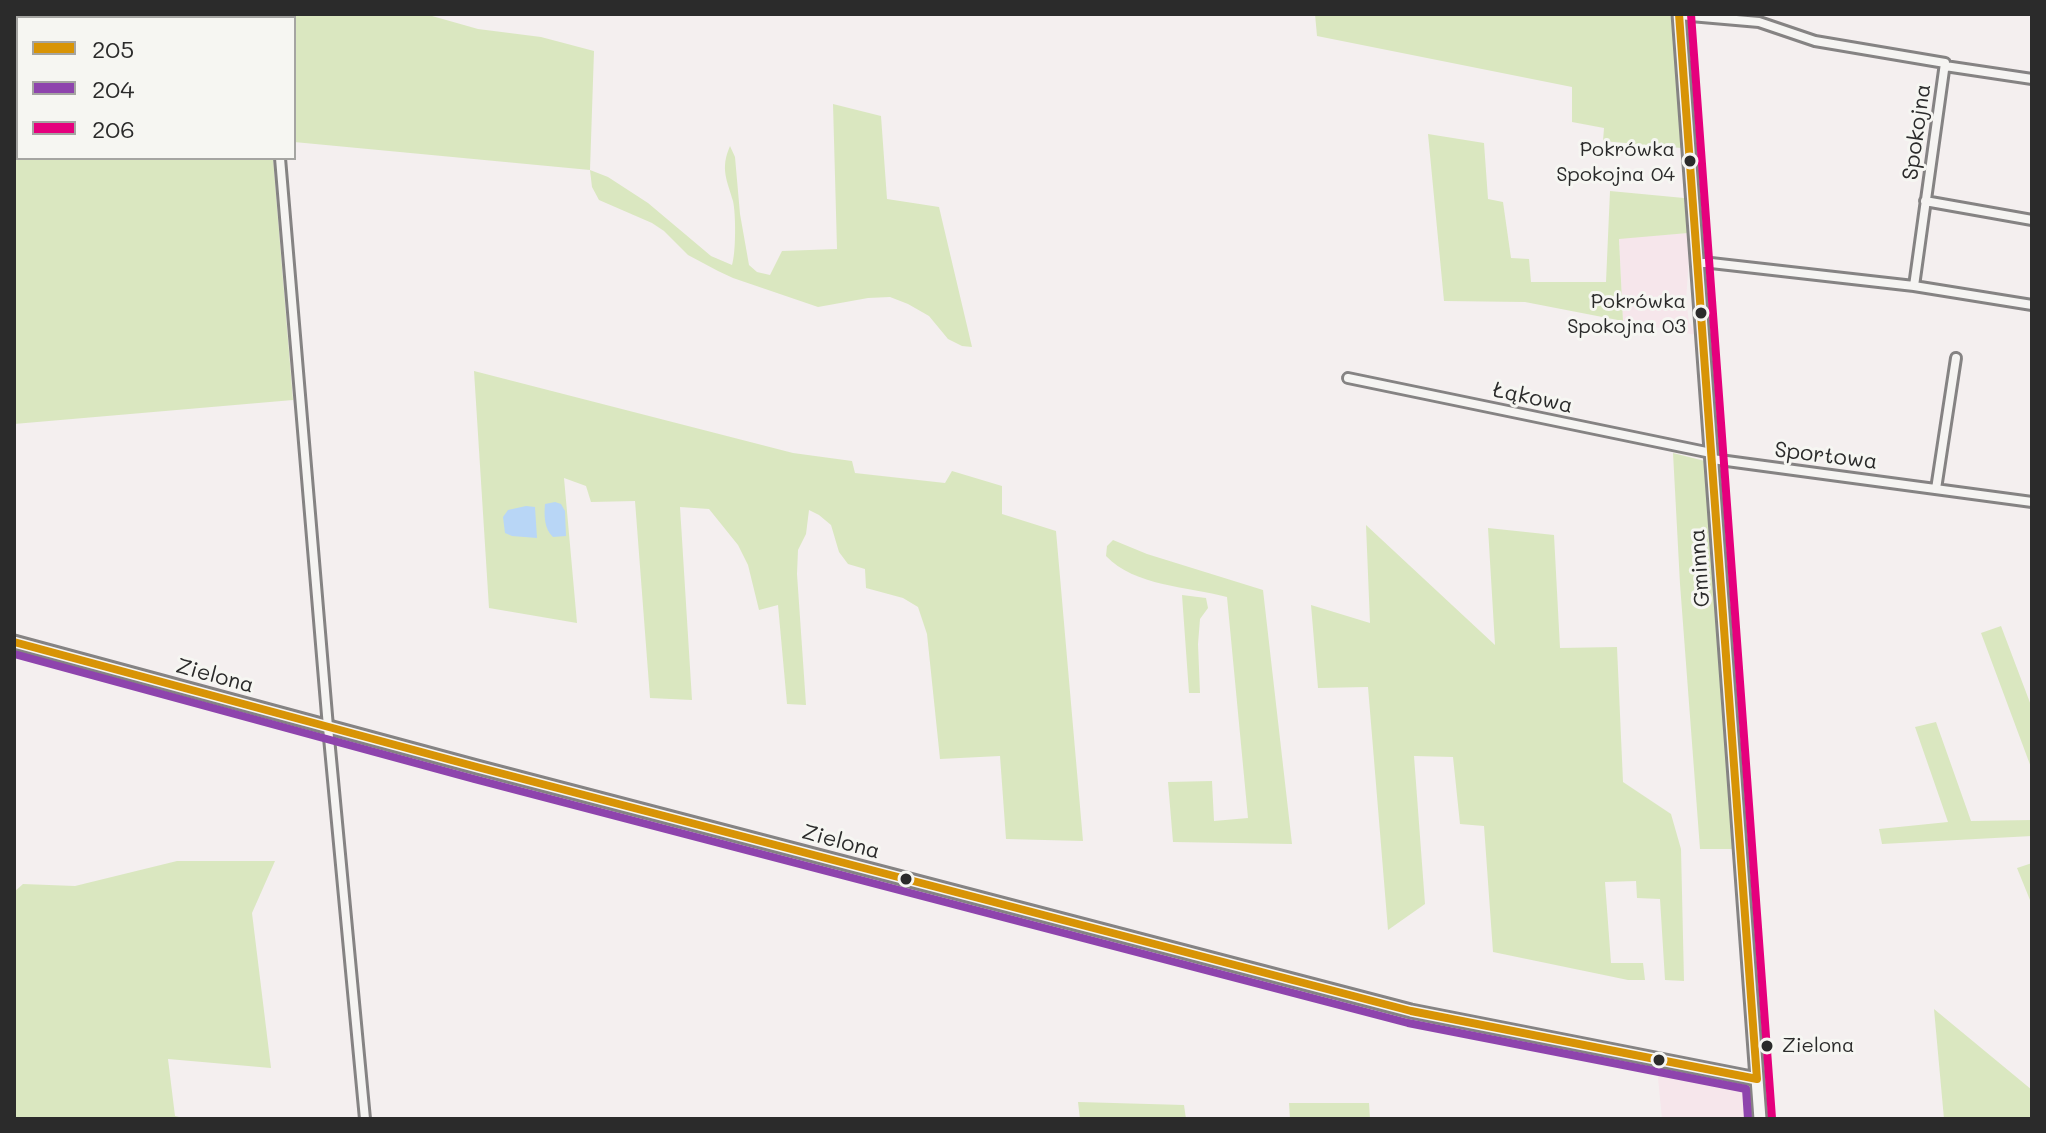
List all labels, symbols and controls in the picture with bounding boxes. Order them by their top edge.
legend [16,16,296,160]
text: 205 [92,33,134,64]
text: 204 [92,73,134,104]
street label: Spokojna [1897,82,1937,182]
text: 206 [92,113,135,144]
place label: Pokrówka Spokojna 04 [1556,138,1675,185]
marker: Pokrówka Spokojna 04 [1682,153,1698,169]
place label: Pokrówka Spokojna 03 [1567,290,1686,337]
marker: Pokrówka Spokojna 03 [1693,305,1709,321]
street label: Łąkowa [1491,377,1575,419]
street label: Sportowa [1773,437,1879,475]
street label: Gminna [1684,528,1716,608]
street label: Zielona [173,653,257,699]
street label: Zielona [799,819,883,865]
unlabelled marker [898,871,914,887]
place label: Zielona [1782,1034,1854,1058]
marker: Zielona [1759,1038,1775,1054]
unlabelled marker [1651,1052,1667,1068]

